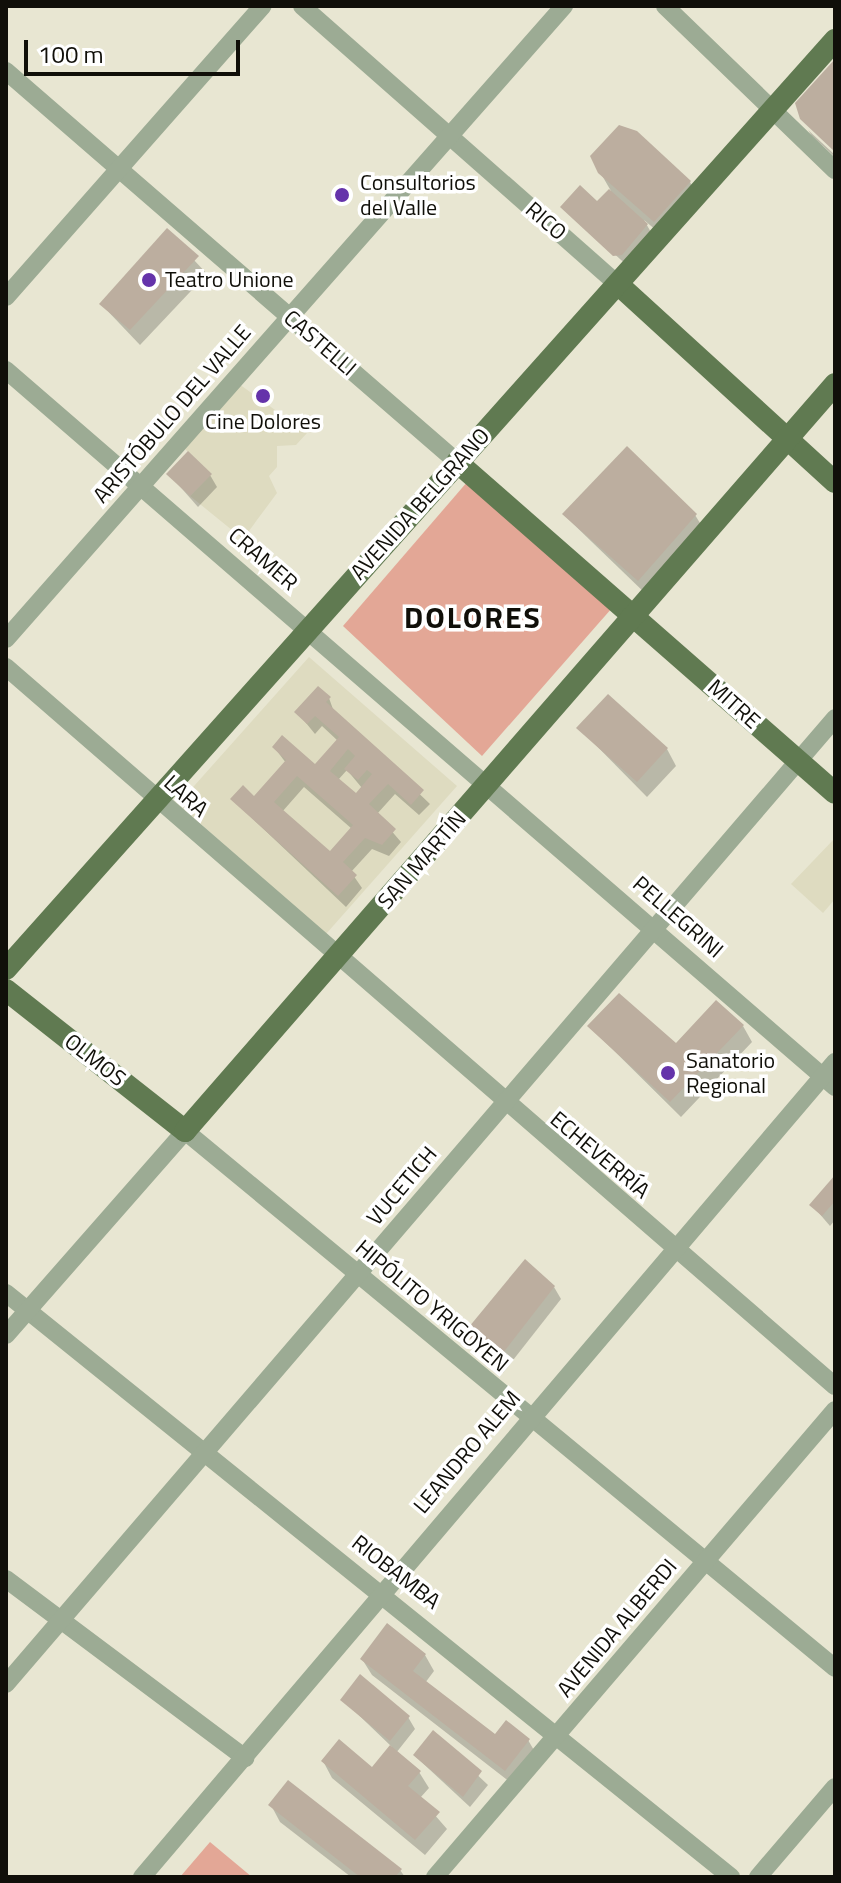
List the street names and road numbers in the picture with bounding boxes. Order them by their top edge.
street label: RICO [520,196,572,246]
street label: CASTELLI [278,304,362,382]
street label: ARISTÓBULO DEL VALLE [88,320,256,508]
street label: AVENIDA BELGRANO [345,423,495,585]
street label: CRAMER [223,522,303,596]
street label: MITRE [702,674,766,734]
street label: LARA [159,769,213,823]
street label: SAN MARTÍN [372,806,472,914]
street label: PELLEGRINI [627,871,729,963]
street label: OLMOS [59,1028,131,1092]
street label: ECHEVERRÍA [545,1106,655,1204]
street label: VUCETICH [361,1141,443,1231]
street label: HIPÓLITO YRIGOYEN [350,1234,514,1378]
street label: LEANDRO ALEM [408,1385,526,1519]
street label: RIOBAMBA [347,1529,445,1615]
street label: AVENIDA ALBERDI [552,1554,682,1702]

